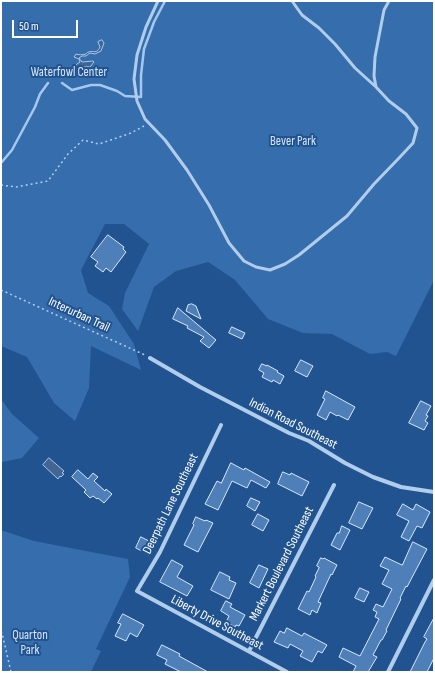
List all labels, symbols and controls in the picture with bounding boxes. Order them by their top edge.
scale bar [14,12,80,38]
text: 50 m [19,19,39,34]
park label: Waterfowl Center [31,65,107,81]
park label: Bever Park [270,134,316,150]
street label: Interurban Trail [46,294,112,336]
street label: Indian Road Southeast [246,395,340,453]
street label: Deerpath Lane Southeast [140,451,202,557]
street label: Markert Boulevard Southeast [246,504,318,624]
street label: Liberty Drive Southeast [168,592,266,654]
park label: Quarton Park [12,628,48,659]

